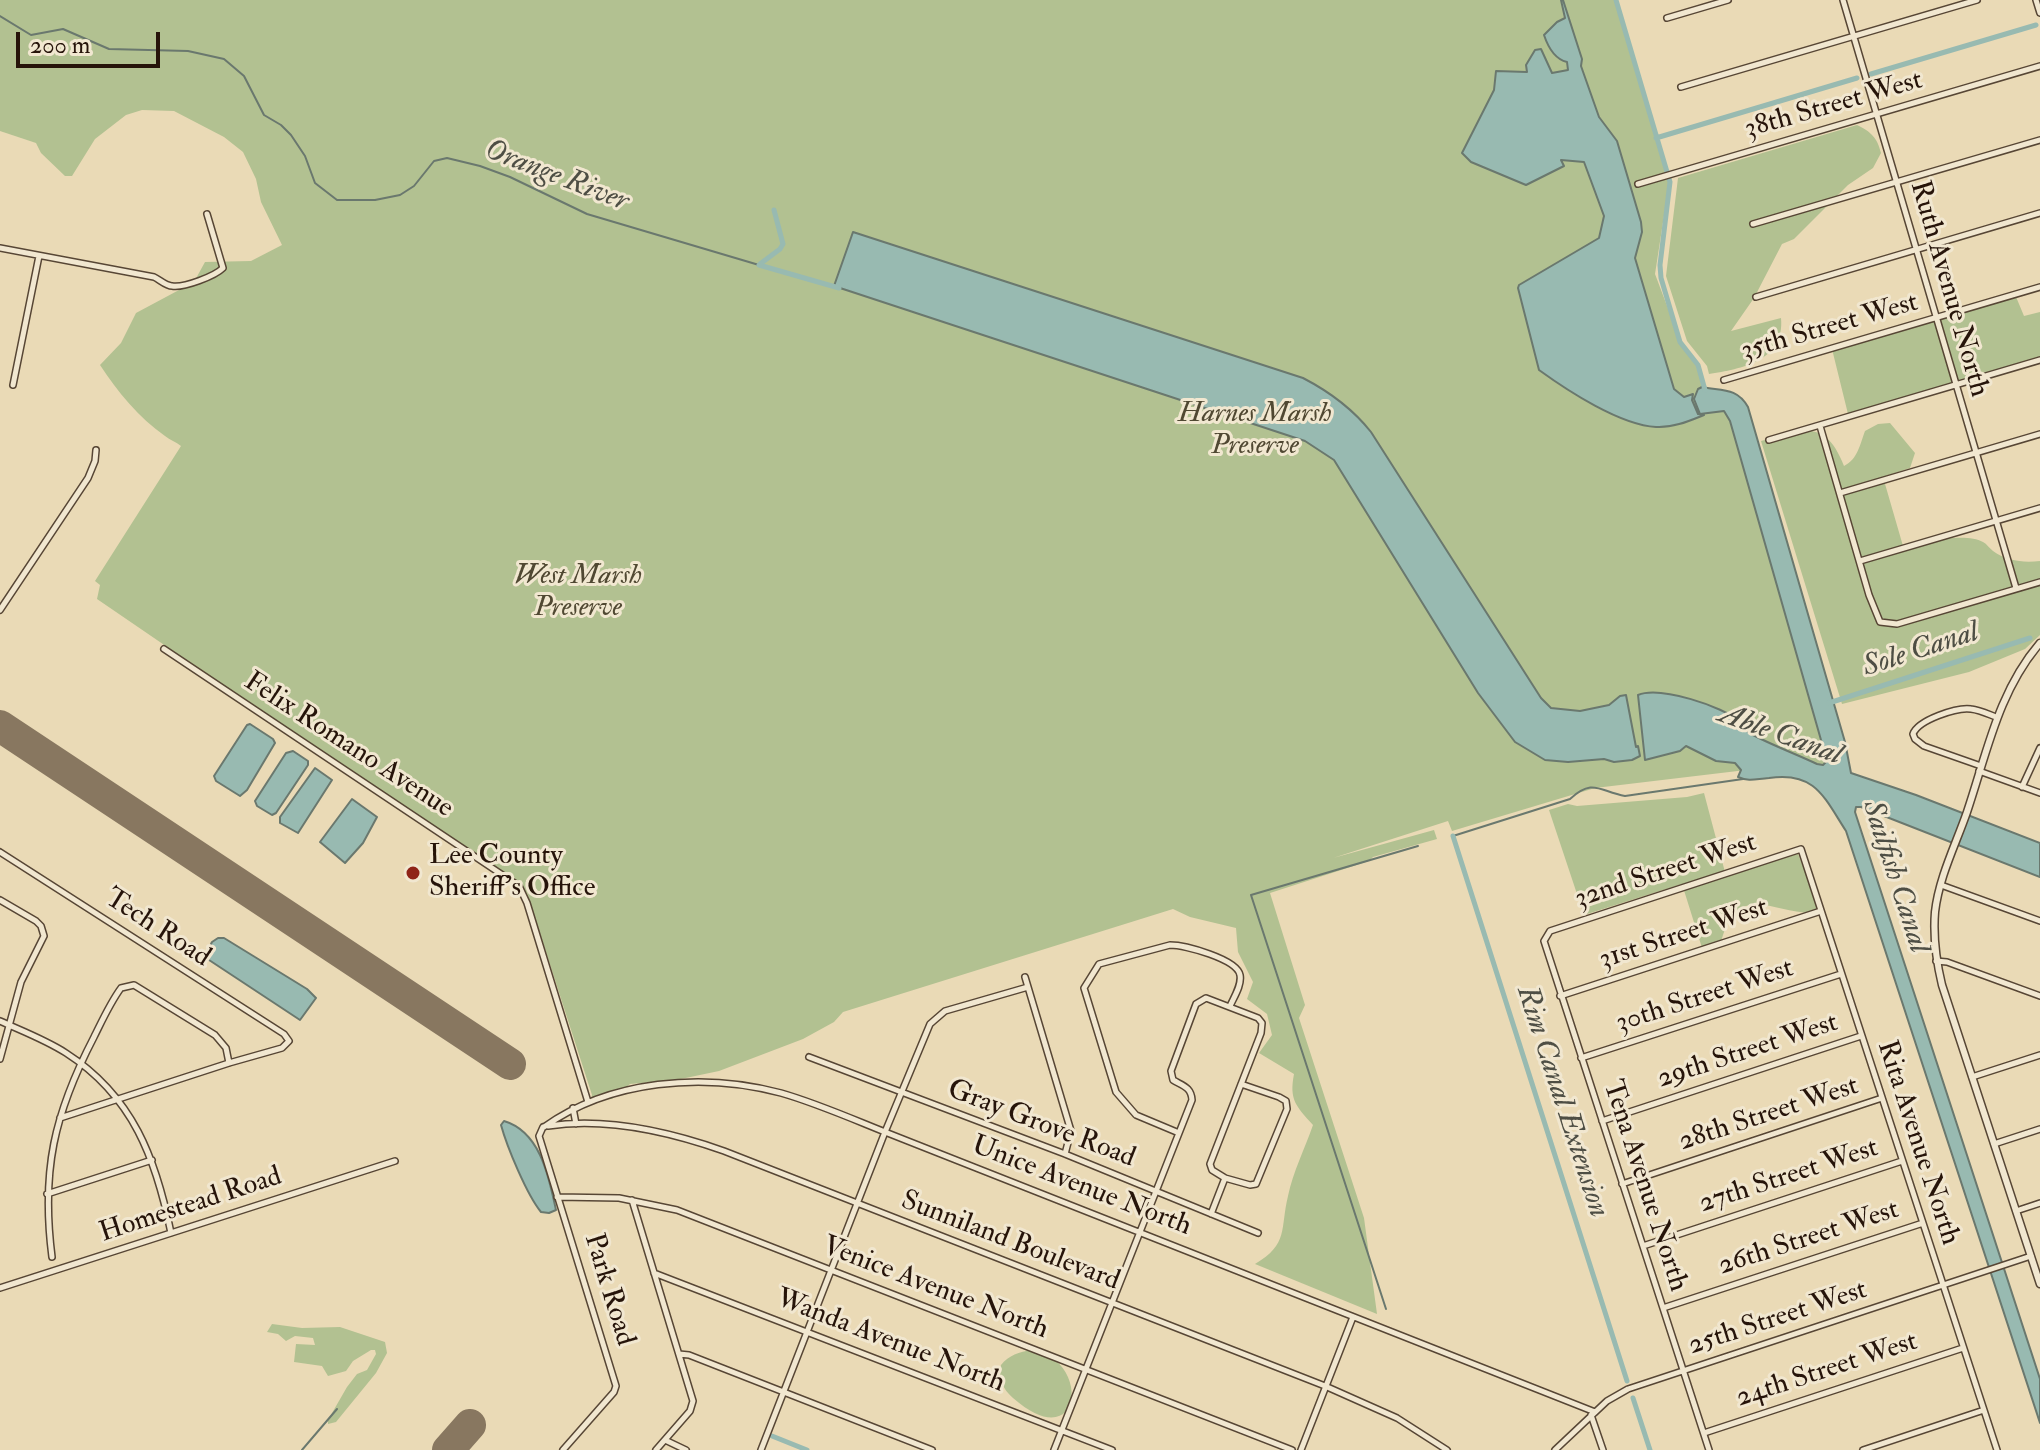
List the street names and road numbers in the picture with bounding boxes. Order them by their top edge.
street label: 38th Street West [1741,65,1927,147]
street label: Ruth Avenue North [1901,177,1995,401]
street label: 35th Street West [1738,287,1922,369]
street label: Felix Romano Avenue [237,666,459,826]
street label: 32nd Street West [1571,827,1761,917]
street label: Tech Road [98,882,216,976]
street label: 31st Street West [1596,892,1772,978]
street label: 30th Street West [1612,953,1798,1041]
street label: 29th Street West [1653,1007,1843,1097]
street label: Rita Avenue North [1868,1037,1966,1249]
street label: 28th Street West [1675,1070,1863,1160]
street label: Gray Grove Road [942,1074,1140,1176]
street label: Tena Avenue North [1594,1076,1694,1296]
street label: Unice Avenue North [966,1130,1196,1244]
street label: 27th Street West [1695,1132,1883,1222]
street label: Homestead Road [96,1161,286,1251]
street label: Sunniland Boulevard [896,1185,1124,1299]
street label: 26th Street West [1715,1194,1903,1284]
street label: Park Road [575,1230,641,1350]
street label: Venice Avenue North [817,1231,1053,1347]
street label: 25th Street West [1684,1274,1872,1364]
street label: Wanda Avenue North [771,1283,1009,1401]
street label: 24th Street West [1732,1326,1922,1416]

